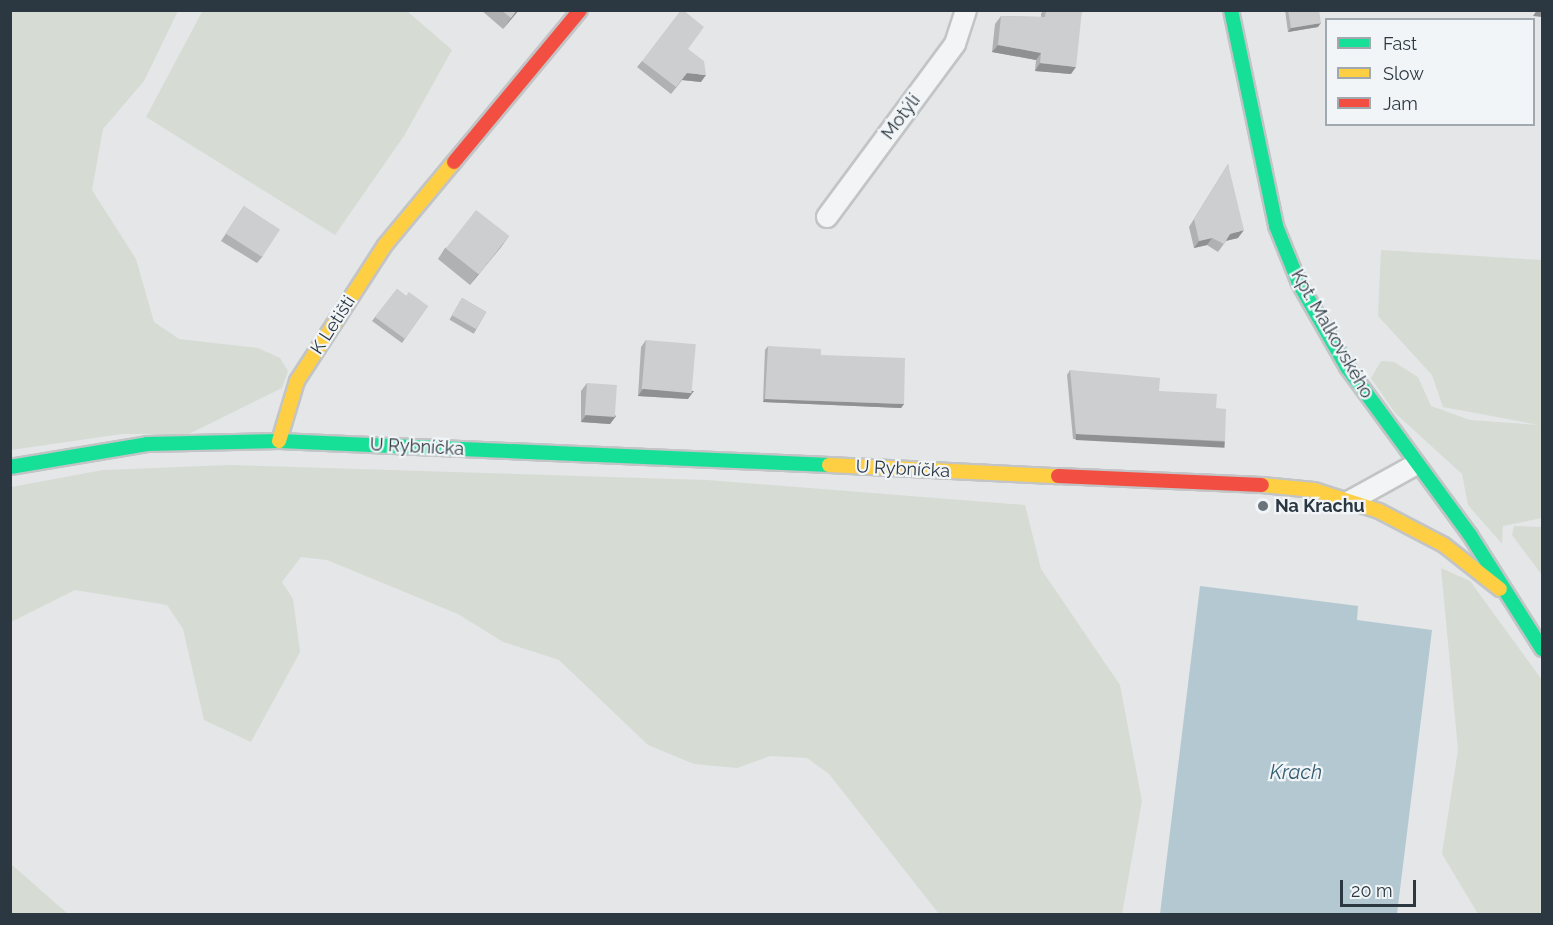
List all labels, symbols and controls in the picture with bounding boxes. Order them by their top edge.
legend [1325,18,1535,126]
text: Fast [1383,33,1417,54]
text: Slow [1383,63,1424,84]
street label: Motýlí [877,90,925,144]
text: Jam [1383,93,1418,114]
street label: Kpt. Malkovského [1286,266,1378,402]
street label: K Letišti [306,292,360,358]
street label: U Rybníčka [369,434,465,460]
street label: U Rybníčka [855,456,951,482]
place label: Na Krachu [1275,495,1365,517]
marker: Na Krachu [1256,499,1270,513]
water label: Krach [1270,760,1322,784]
scale bar [1343,868,1420,906]
text: 20 m [1351,880,1393,901]

